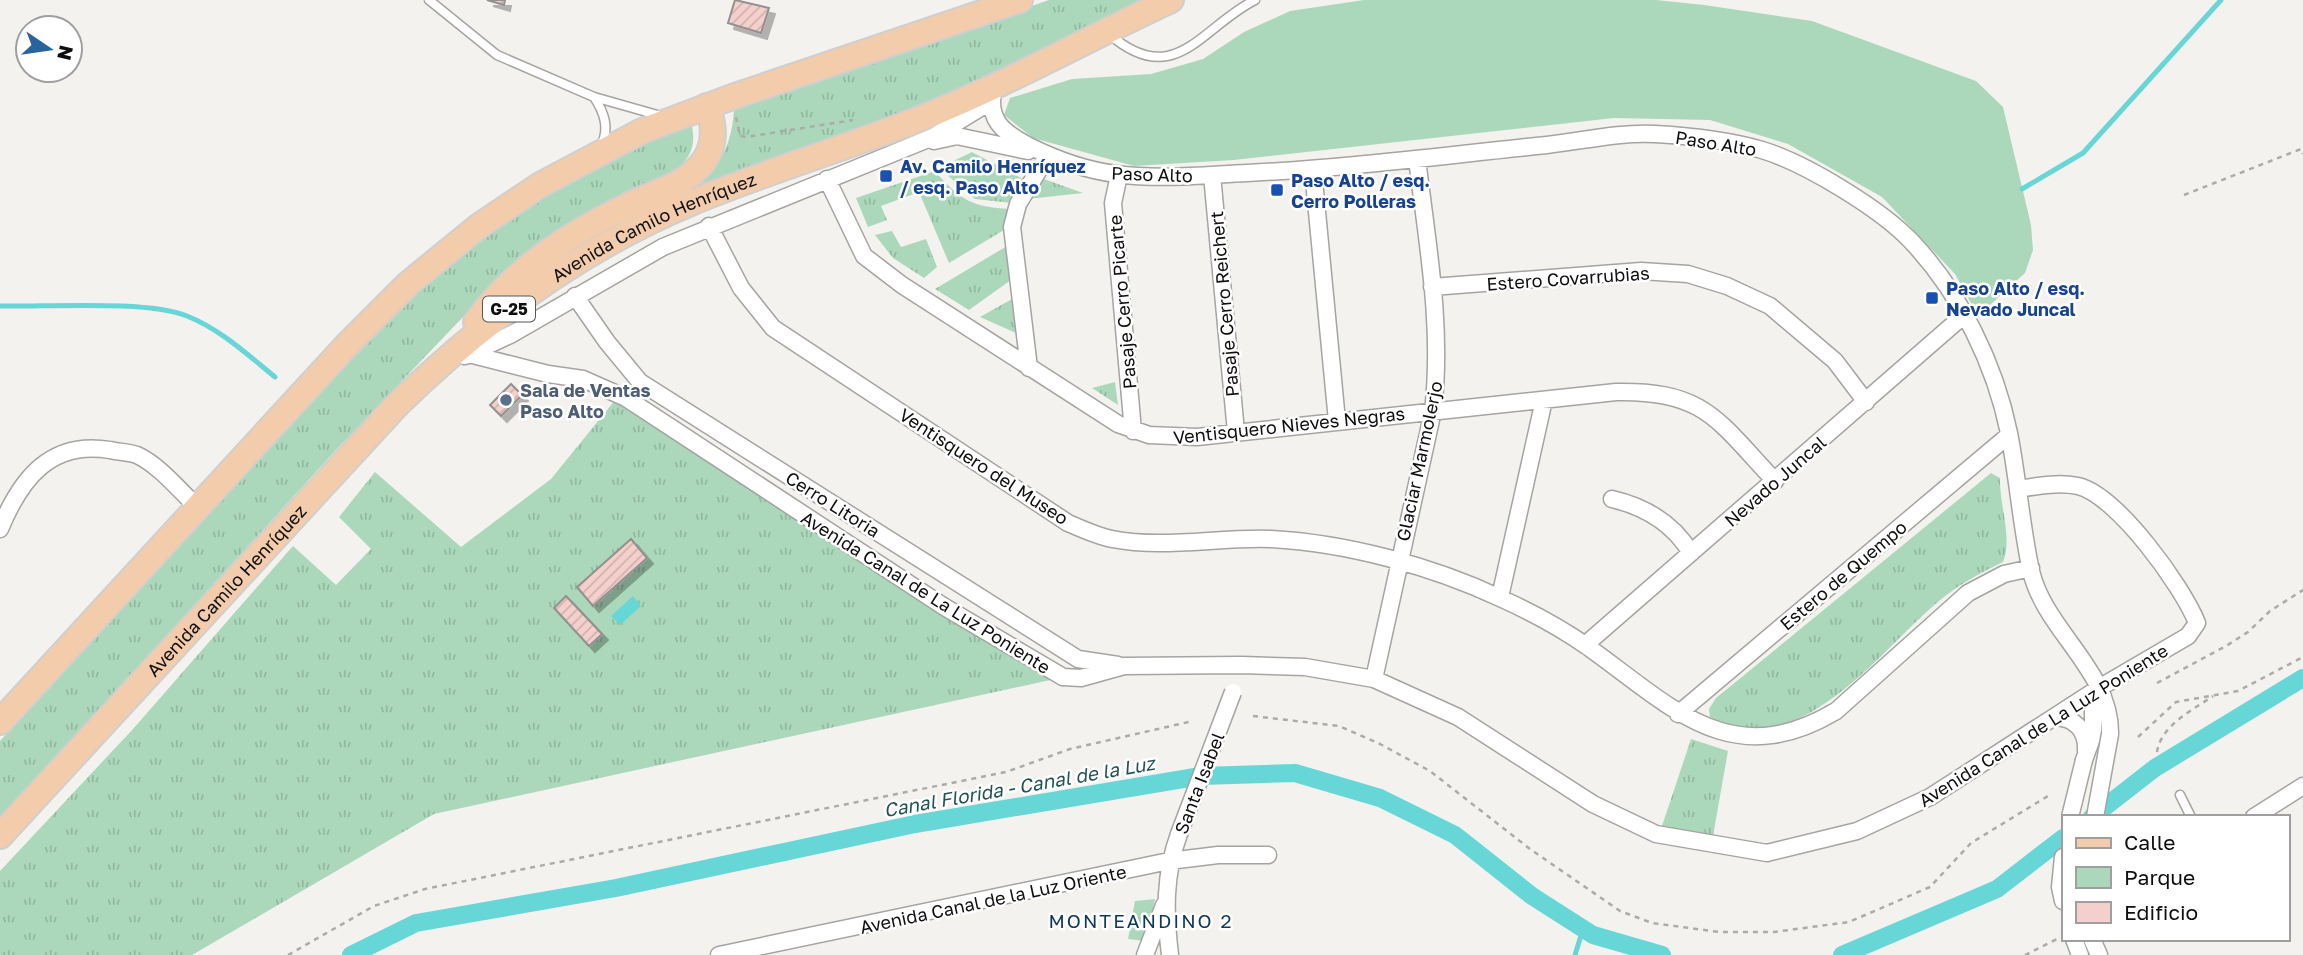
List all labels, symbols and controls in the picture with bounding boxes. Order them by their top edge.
north arrow [14,14,84,84]
text: N [53,43,79,63]
street label: Paso Alto [1674,126,1758,160]
place label: Av. Camilo Henríquez / esq. Paso Alto [900,155,1086,198]
street label: Paso Alto [1111,162,1193,186]
street label: Avenida Camilo Henríquez [547,168,759,286]
marker: Av. Camilo Henríquez / esq. Paso Alto [878,168,894,184]
place label: Paso Alto / esq. Cerro Polleras [1291,169,1430,212]
marker: Paso Alto / esq. Cerro Polleras [1269,182,1285,198]
street label: Pasaje Cerro Reichert [1205,210,1243,398]
street label: Pasaje Cerro Picarte [1103,214,1141,390]
street label: Estero Covarrubias [1486,261,1650,295]
place label: Paso Alto / esq. Nevado Juncal [1946,277,2085,320]
marker: Paso Alto / esq. Nevado Juncal [1924,290,1940,306]
road number: G-25 [483,296,535,322]
place label: Sala de Ventas Paso Alto [520,379,651,422]
street label: Glaciar Marmolerjo [1391,379,1447,543]
marker: Sala de Ventas Paso Alto [498,392,514,408]
street label: Ventisquero Nieves Negras [1172,402,1406,448]
street label: Ventisquero del Museo [895,403,1073,529]
street label: Nevado Juncal [1720,431,1831,531]
street label: Cerro Litoria [782,466,884,542]
street label: Avenida Camilo Henríquez [142,500,311,681]
street label: Avenida Canal de La Luz Poniente [797,506,1055,678]
street label: Estero de Quempo [1775,516,1911,634]
street label: Avenida Canal de La Luz Poniente [1914,639,2172,811]
street label: Santa Isabel [1170,729,1229,837]
water label: Canal Florida - Canal de la Luz [882,750,1159,821]
legend [2062,815,2289,941]
text: Calle [2124,829,2176,855]
street label: Avenida Canal de la Luz Oriente [858,860,1128,938]
text: Parque [2124,864,2195,890]
text: Edificio [2124,899,2198,925]
district label: MONTEANDINO 2 [1049,909,1233,932]

